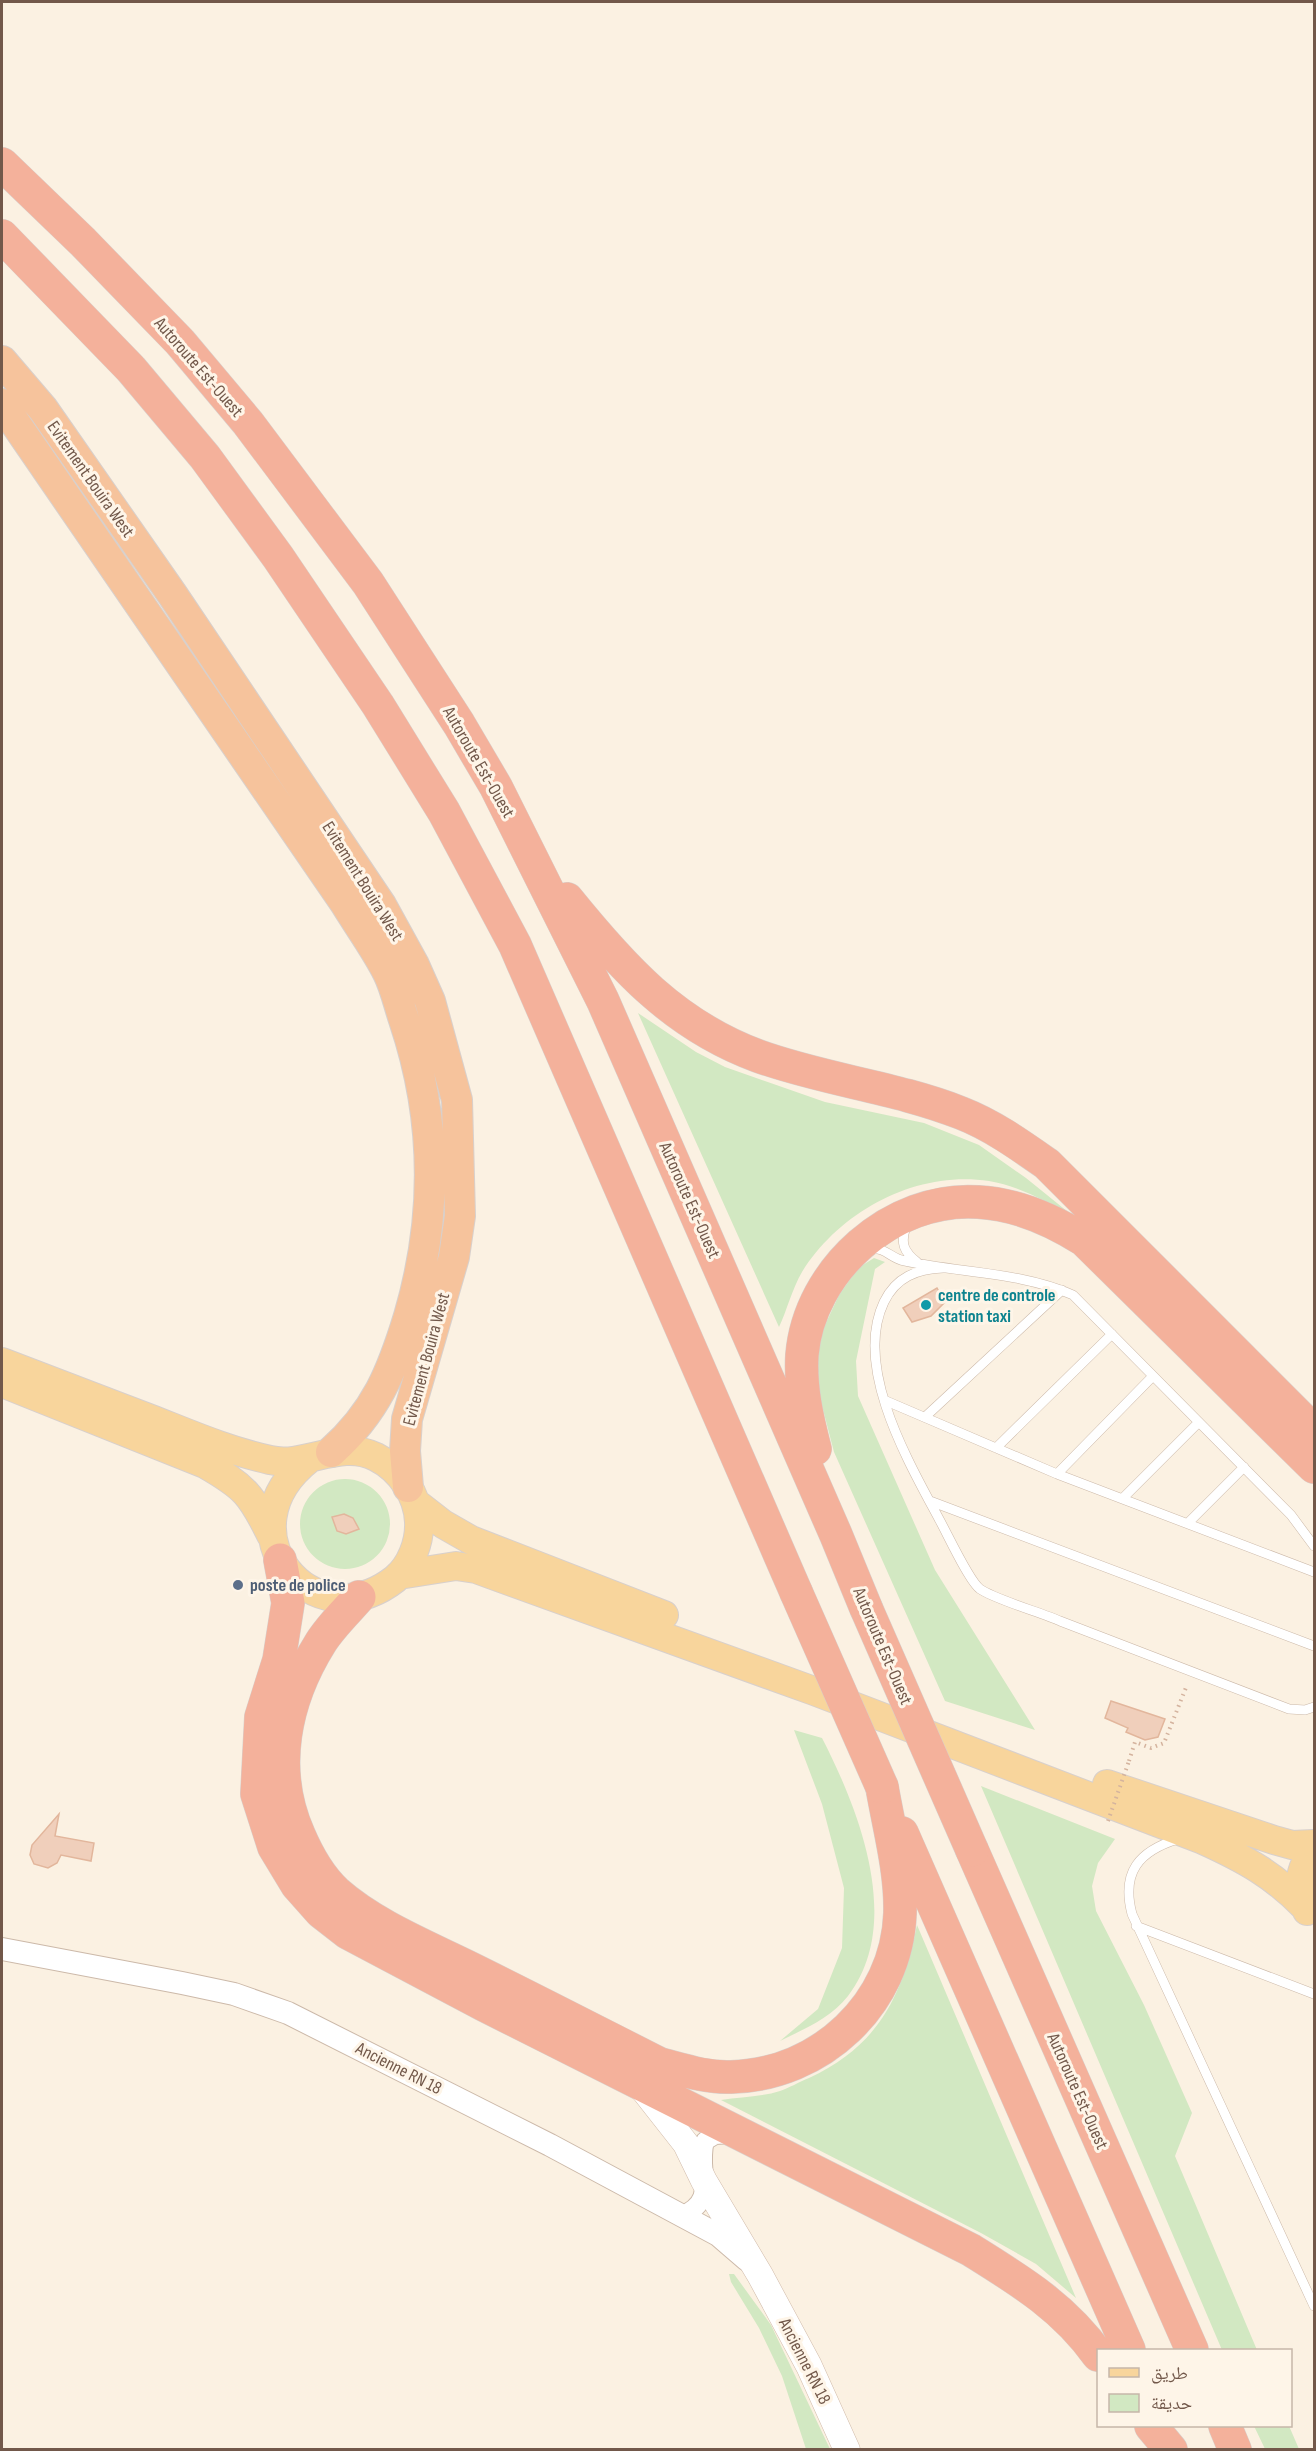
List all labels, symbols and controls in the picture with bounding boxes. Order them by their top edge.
street label: Autoroute Est-Ouest [149,313,248,422]
street label: Evitement Bouira West [43,417,139,542]
street label: Autoroute Est-Ouest [438,702,519,822]
street label: Evitement Bouira West [317,818,408,945]
street label: Autoroute Est-Ouest [654,1138,725,1262]
place label: centre de controle station taxi [938,1285,1055,1327]
street label: Evitement Bouira West [399,1290,454,1428]
marker: centre de controle station taxi [919,1298,933,1312]
place label: poste de police [250,1575,346,1596]
marker: poste de police [231,1578,245,1592]
street label: Autoroute Est-Ouest [848,1584,917,1708]
street label: Autoroute Est-Ouest [1042,2029,1113,2153]
street label: Ancienne RN 18 [351,2037,445,2099]
street label: Ancienne RN 18 [773,2314,835,2408]
legend [1097,2349,1292,2427]
text: طريق [1151,2363,1188,2384]
text: حديقة [1151,2393,1192,2414]

